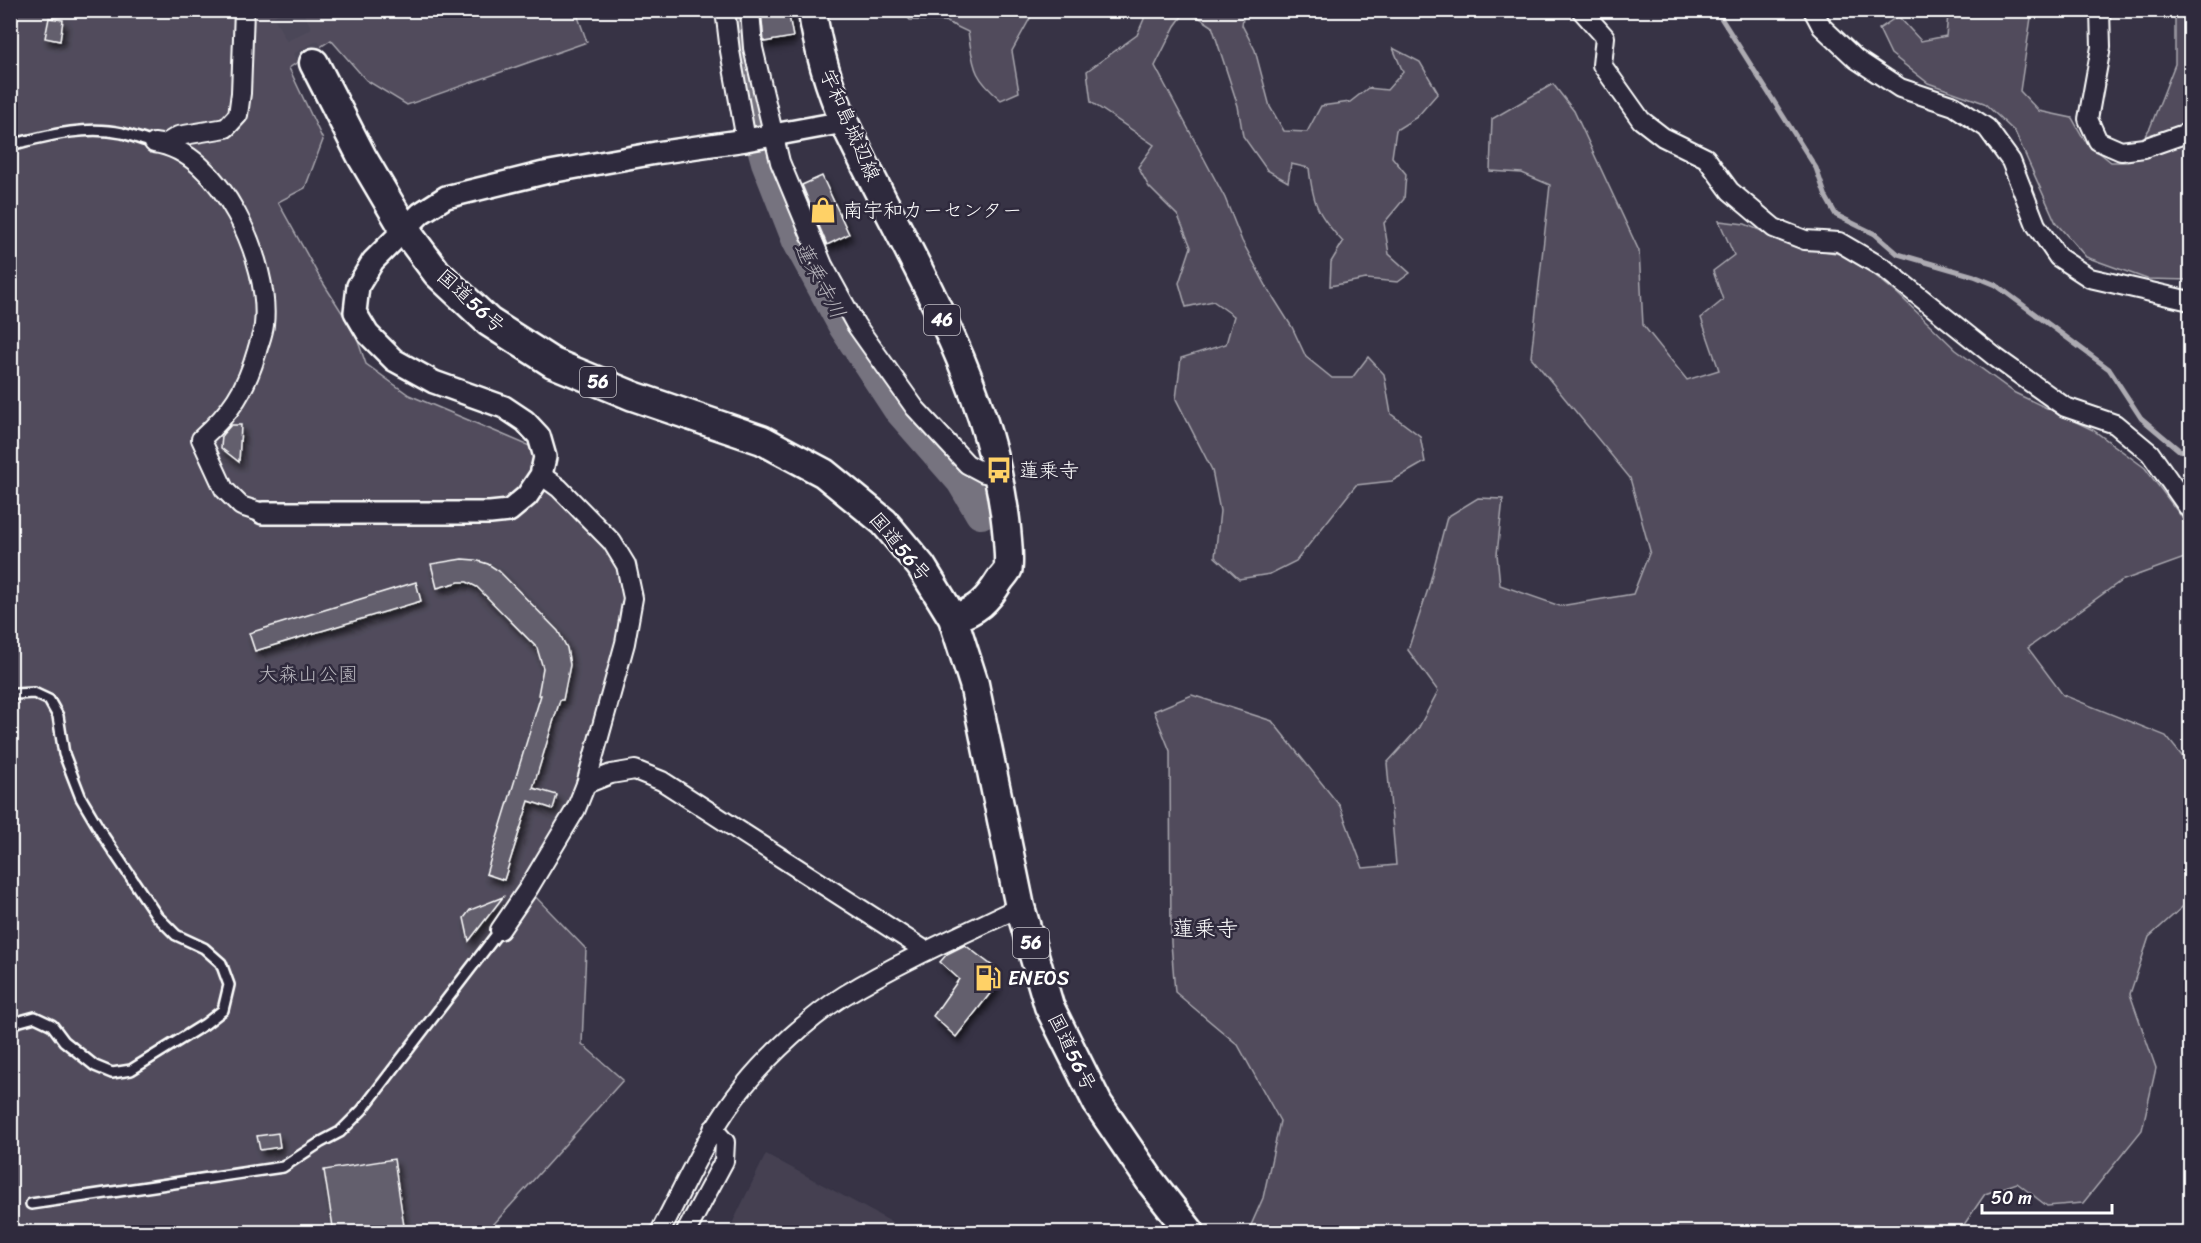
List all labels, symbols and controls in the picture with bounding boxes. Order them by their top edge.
street label: 宇和島城辺線 [810,63,890,187]
place label: 南宇和カーセンター [843,193,1022,228]
shop icon: 南宇和カーセンター [808,195,838,225]
water label: 蓮乗寺川 [784,234,856,326]
street label: 国道56号 [428,260,514,342]
road number: 46 [924,305,960,335]
road number: 56 [580,367,616,397]
place label: 蓮乗寺 [1019,453,1079,488]
bus stop icon: 蓮乗寺 [984,455,1014,485]
street label: 国道56号 [860,504,940,590]
park label: 大森山公園 [258,657,358,692]
district label: 蓮乗寺 [1172,909,1238,948]
road number: 56 [1013,928,1049,958]
place label: ENEOS [1008,961,1070,996]
fuel station icon: ENEOS [973,963,1003,993]
street label: 国道56号 [1038,1007,1106,1097]
scale bar [1982,1177,2112,1215]
text: 50 m [1991,1182,2032,1214]

